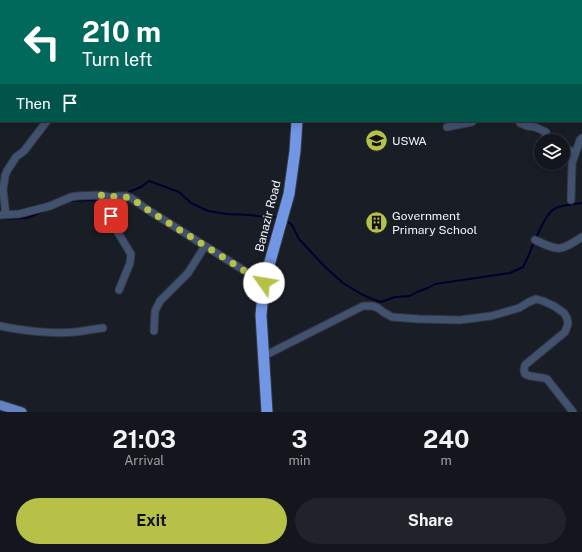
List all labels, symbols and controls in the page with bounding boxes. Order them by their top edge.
text: 210 m [82,15,161,48]
icon: left [16,16,68,68]
text: Turn left [82,49,152,70]
icon: arrive [59,92,81,114]
text: Then [16,95,51,112]
school or university icon: USWA [364,128,390,154]
place label: USWA [392,134,427,148]
map controls [534,134,570,170]
button: layers [534,134,570,170]
street label: Banazir Road [252,179,284,253]
pin [94,199,128,233]
icon: arrive [100,205,122,227]
place label: Government Primary School [392,209,477,237]
building icon: Government Primary School [364,210,390,236]
position arrow [243,262,285,304]
text: 21:03 [113,425,176,453]
text: 3 [291,425,307,453]
text: 240 [423,425,469,453]
text: Arrival [124,453,164,468]
text: min [288,453,310,468]
text: m [441,453,452,468]
button: Exit [16,498,287,544]
button: Share [295,498,566,544]

